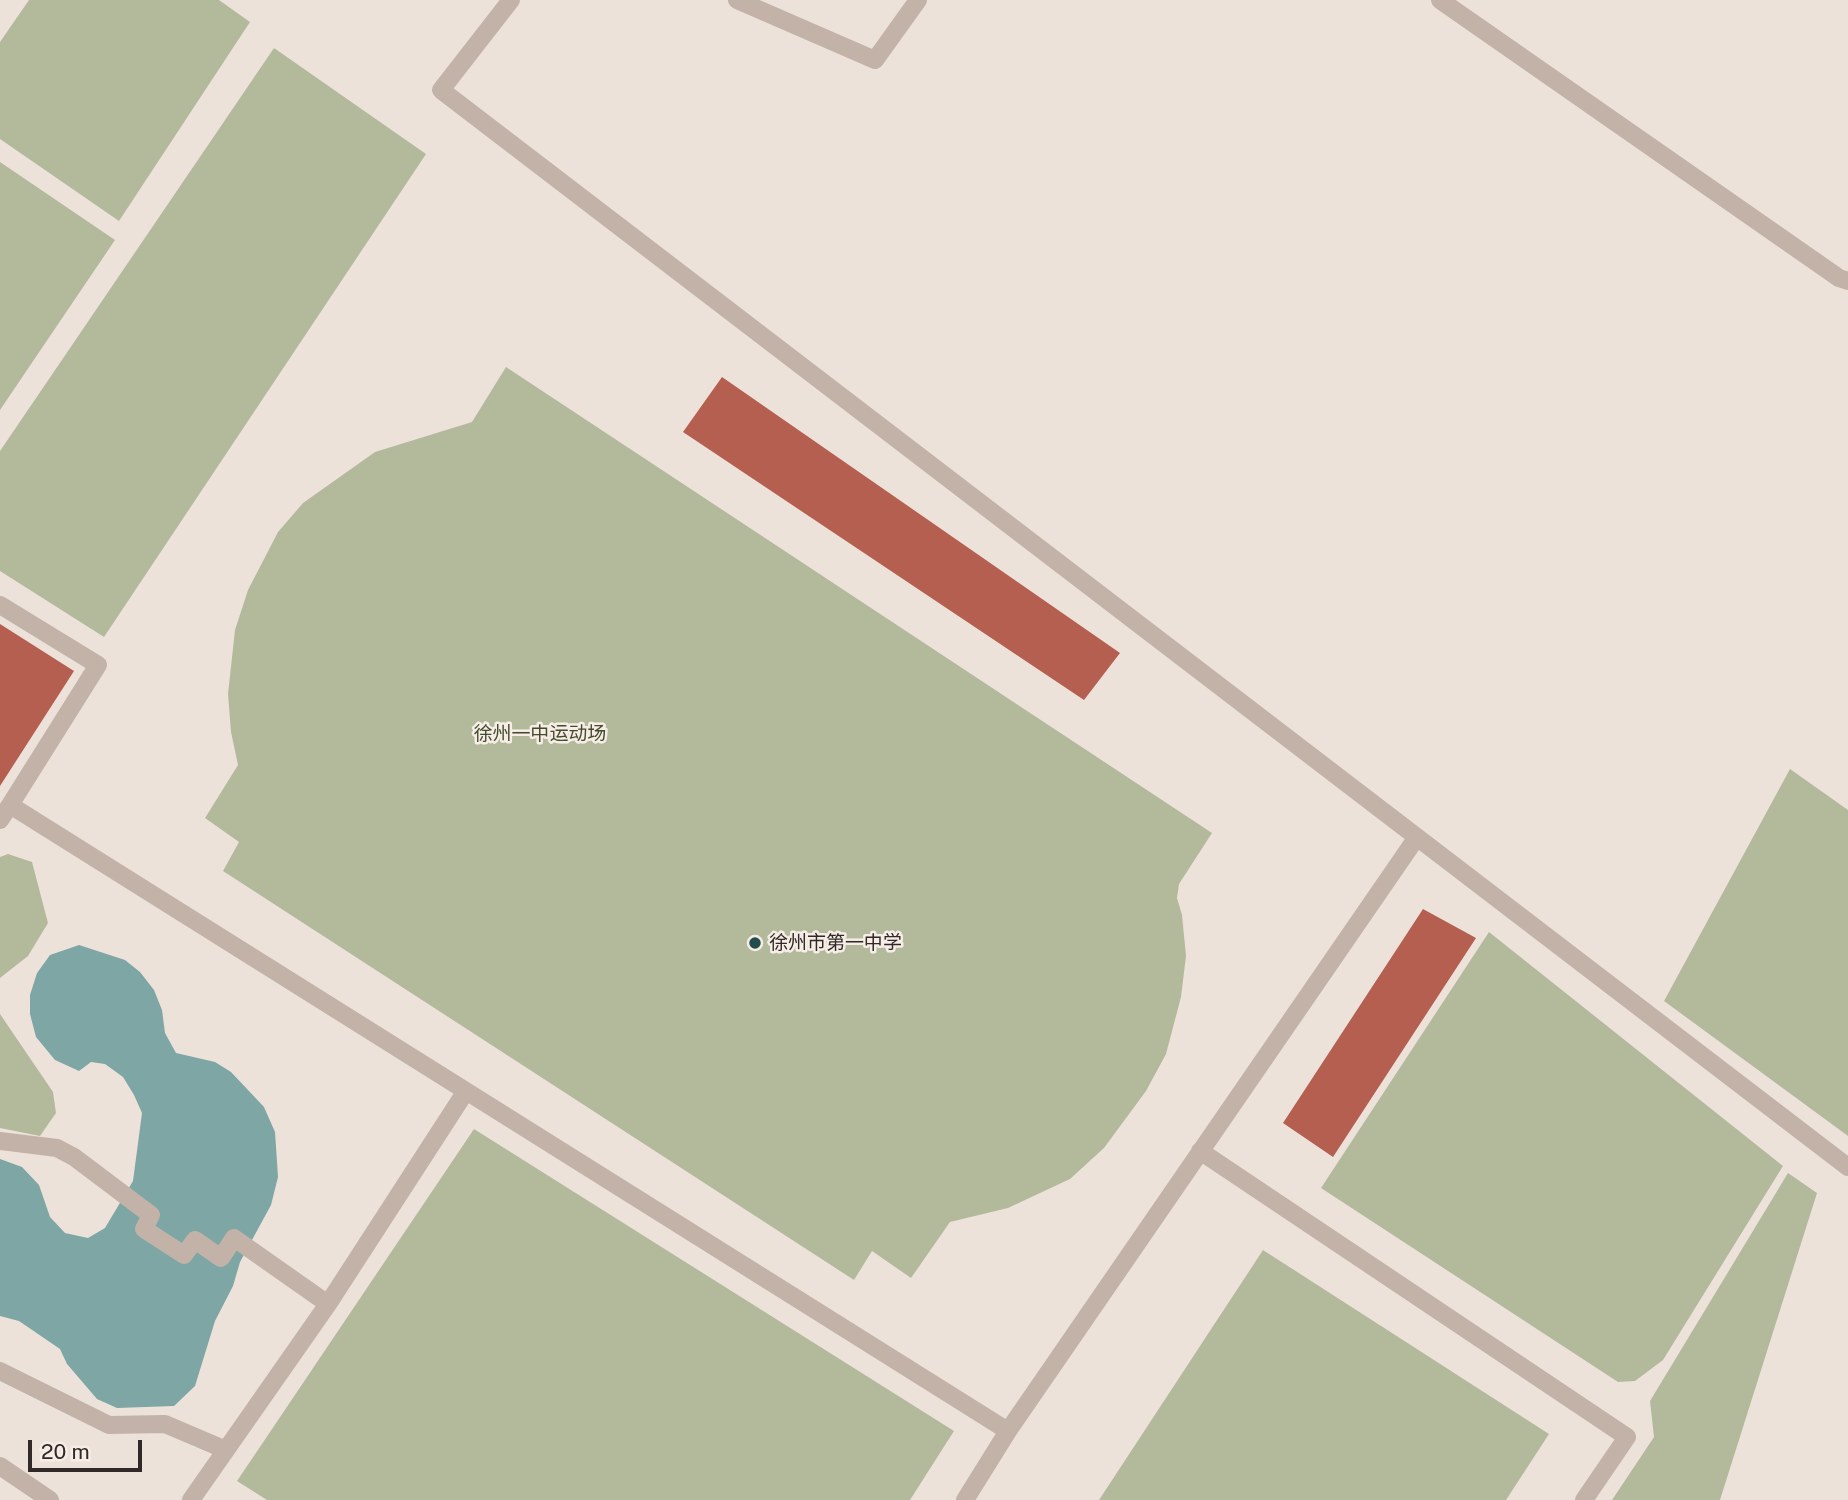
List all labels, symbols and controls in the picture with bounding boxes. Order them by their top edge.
park label: 徐州一中运动场 [474,723,606,745]
place label: 徐州市第一中学 [769,932,902,954]
marker: 徐州市第一中学 [747,935,763,951]
scale bar [32,1426,145,1470]
text: 20 m [41,1439,90,1464]

